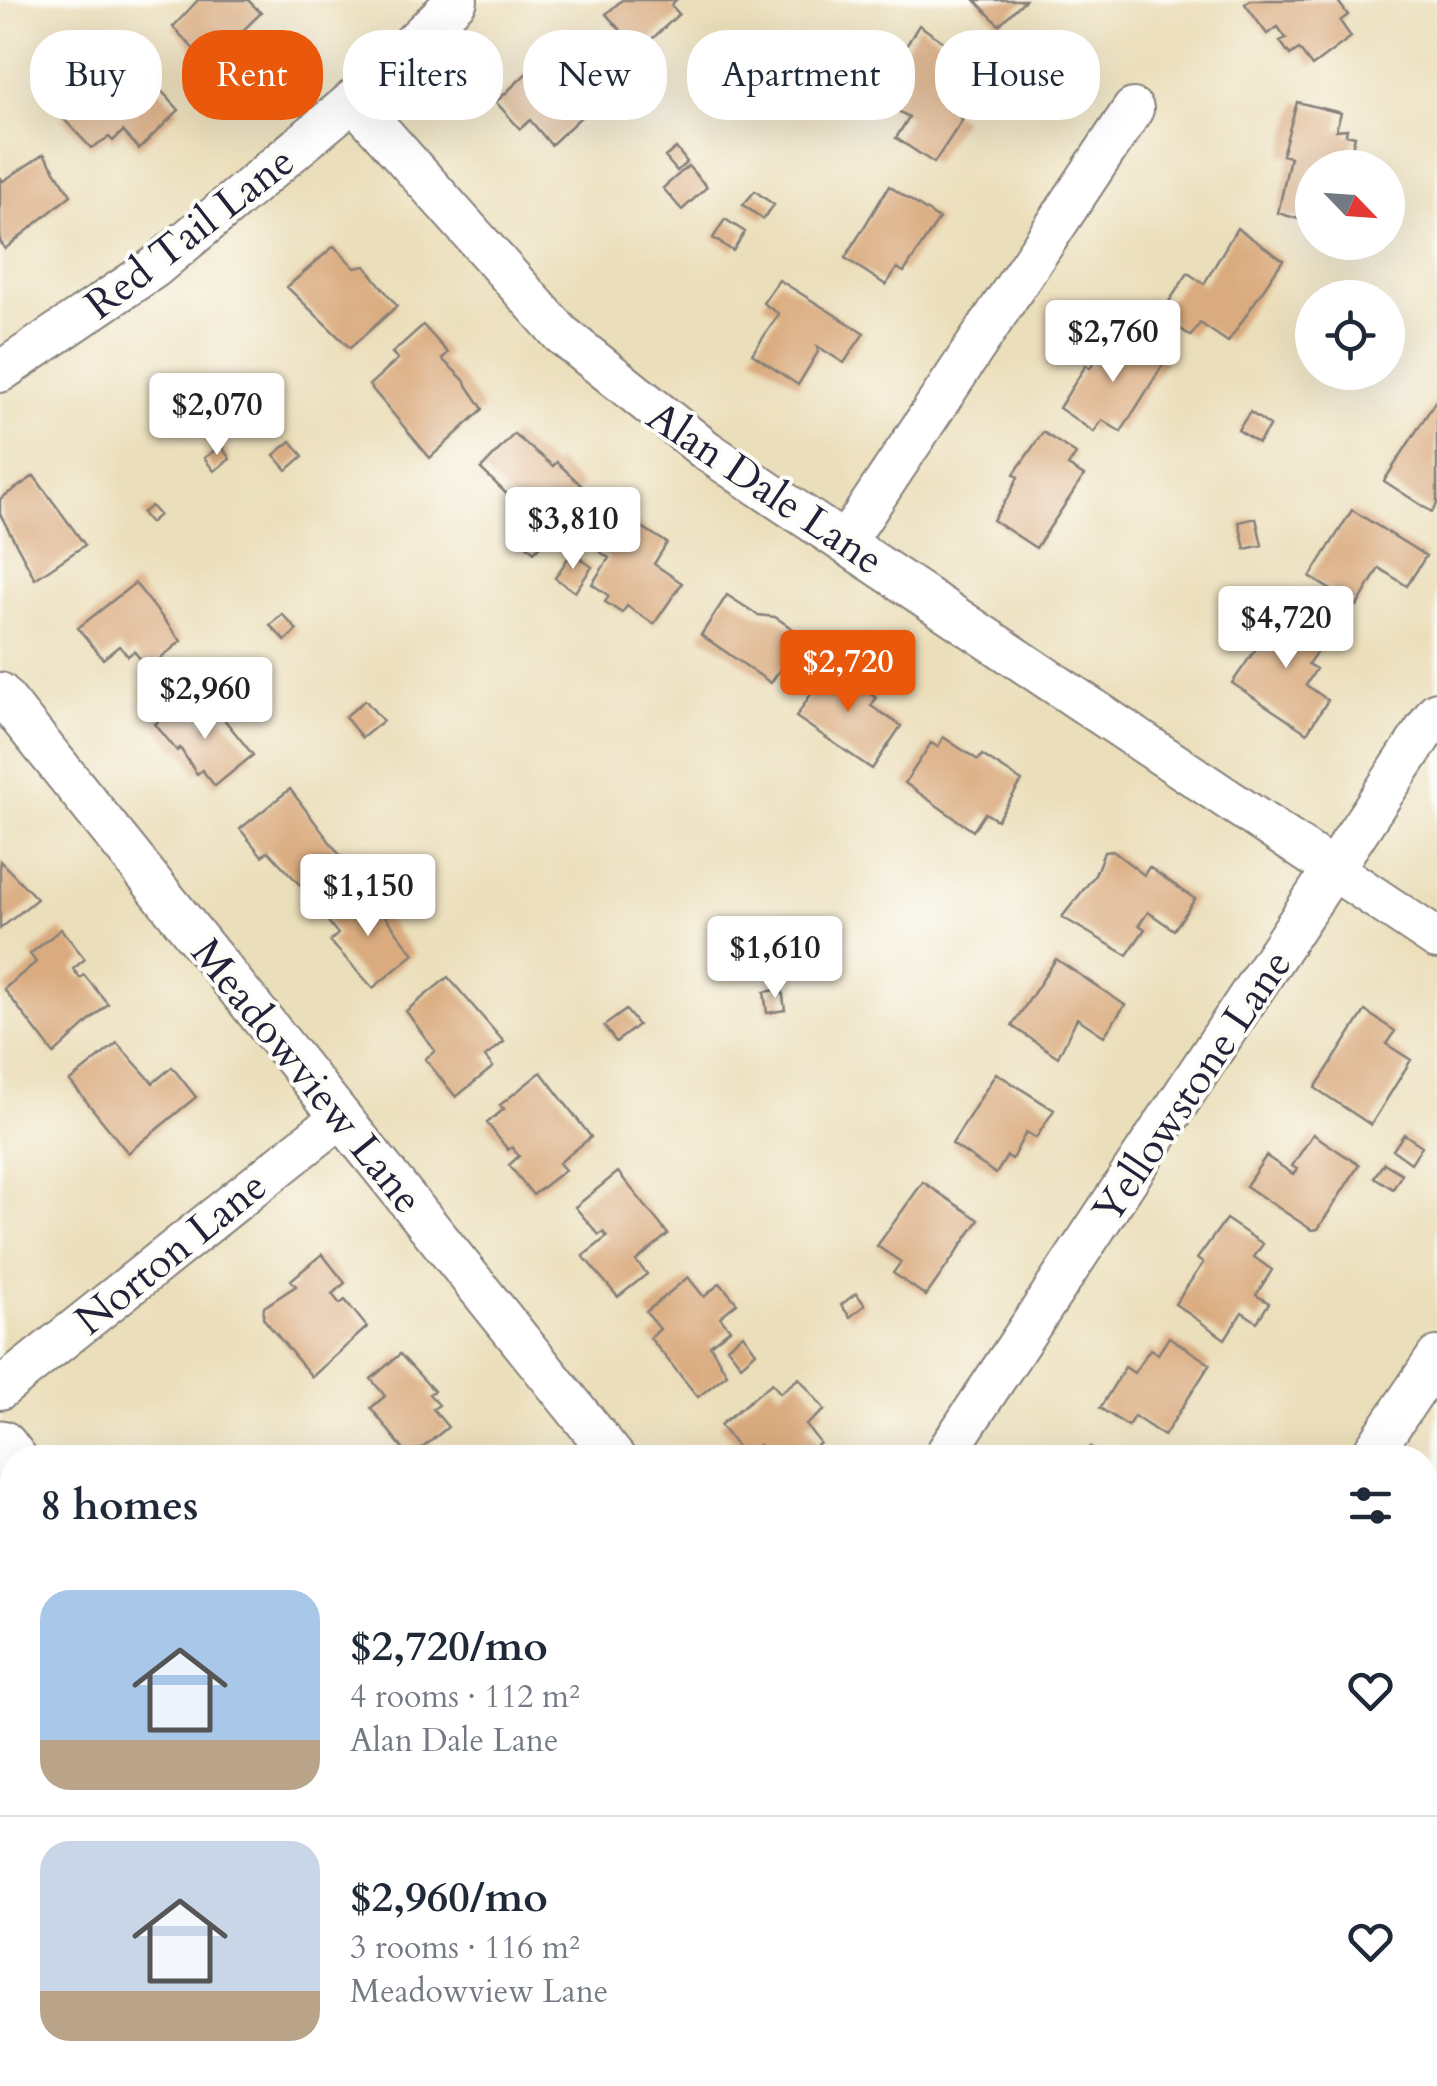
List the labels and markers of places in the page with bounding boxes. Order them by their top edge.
pin: $2,760 [1032,300,1194,385]
pin: $2,070 [136,373,298,458]
pin: $3,810 [492,487,654,572]
pin: $4,720 [1205,586,1367,671]
pin: $2,720 [767,630,929,715]
pin: $2,960 [124,657,286,742]
pin: $1,150 [287,854,449,939]
pin: $1,610 [694,916,856,1001]

